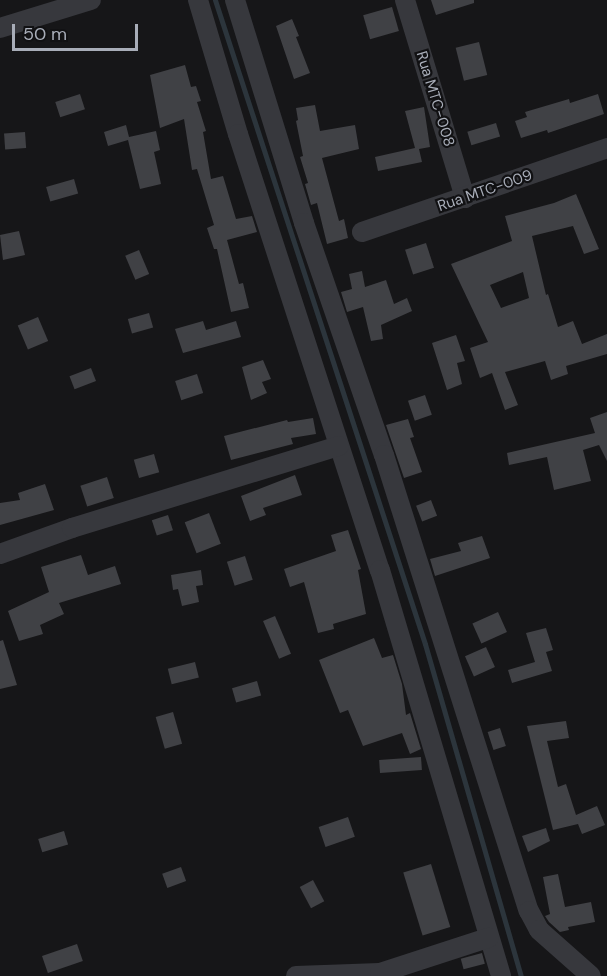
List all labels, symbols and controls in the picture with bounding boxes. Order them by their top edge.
scale bar [15,12,141,50]
text: 50 m [23,22,67,46]
street label: Rua MTC-008 [412,49,458,149]
street label: Rua MTC-009 [435,166,535,216]

